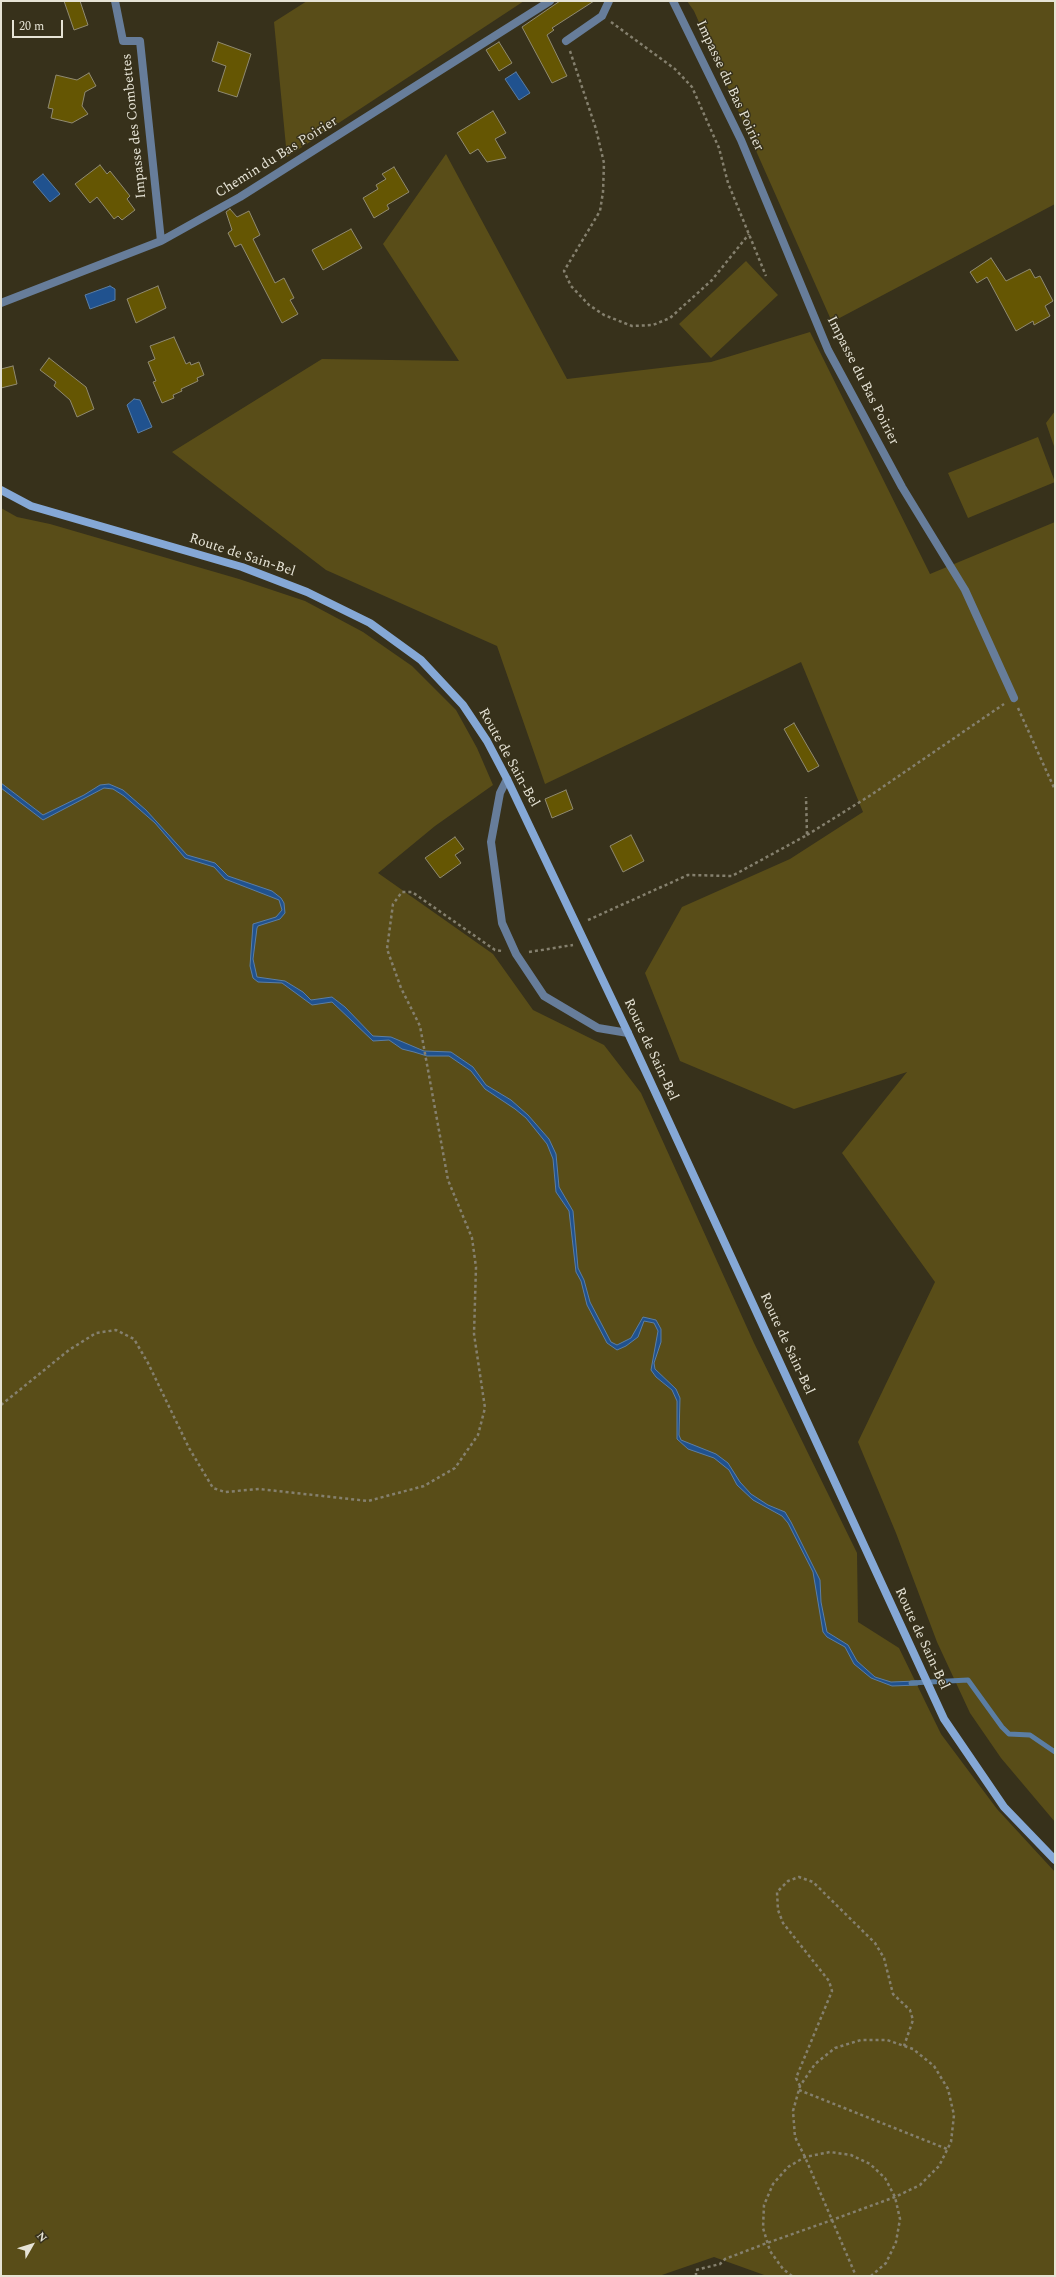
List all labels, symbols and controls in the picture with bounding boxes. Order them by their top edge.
scale bar [14,12,65,38]
text: 20 m [19,17,44,36]
street label: Impasse du Bas Poirier [691,18,767,154]
street label: Impasse des Combettes [119,53,151,199]
street label: Chemin du Bas Poirier [213,114,341,202]
street label: Impasse du Bas Poirier [822,314,902,448]
street label: Route de Sain-Bel [187,531,297,581]
street label: Route de Sain-Bel [474,706,542,810]
street label: Route de Sain-Bel [619,996,681,1104]
street label: Route de Sain-Bel [755,1290,817,1398]
street label: Route de Sain-Bel [890,1585,952,1693]
north arrow [12,2225,52,2265]
text: N [32,2228,51,2246]

